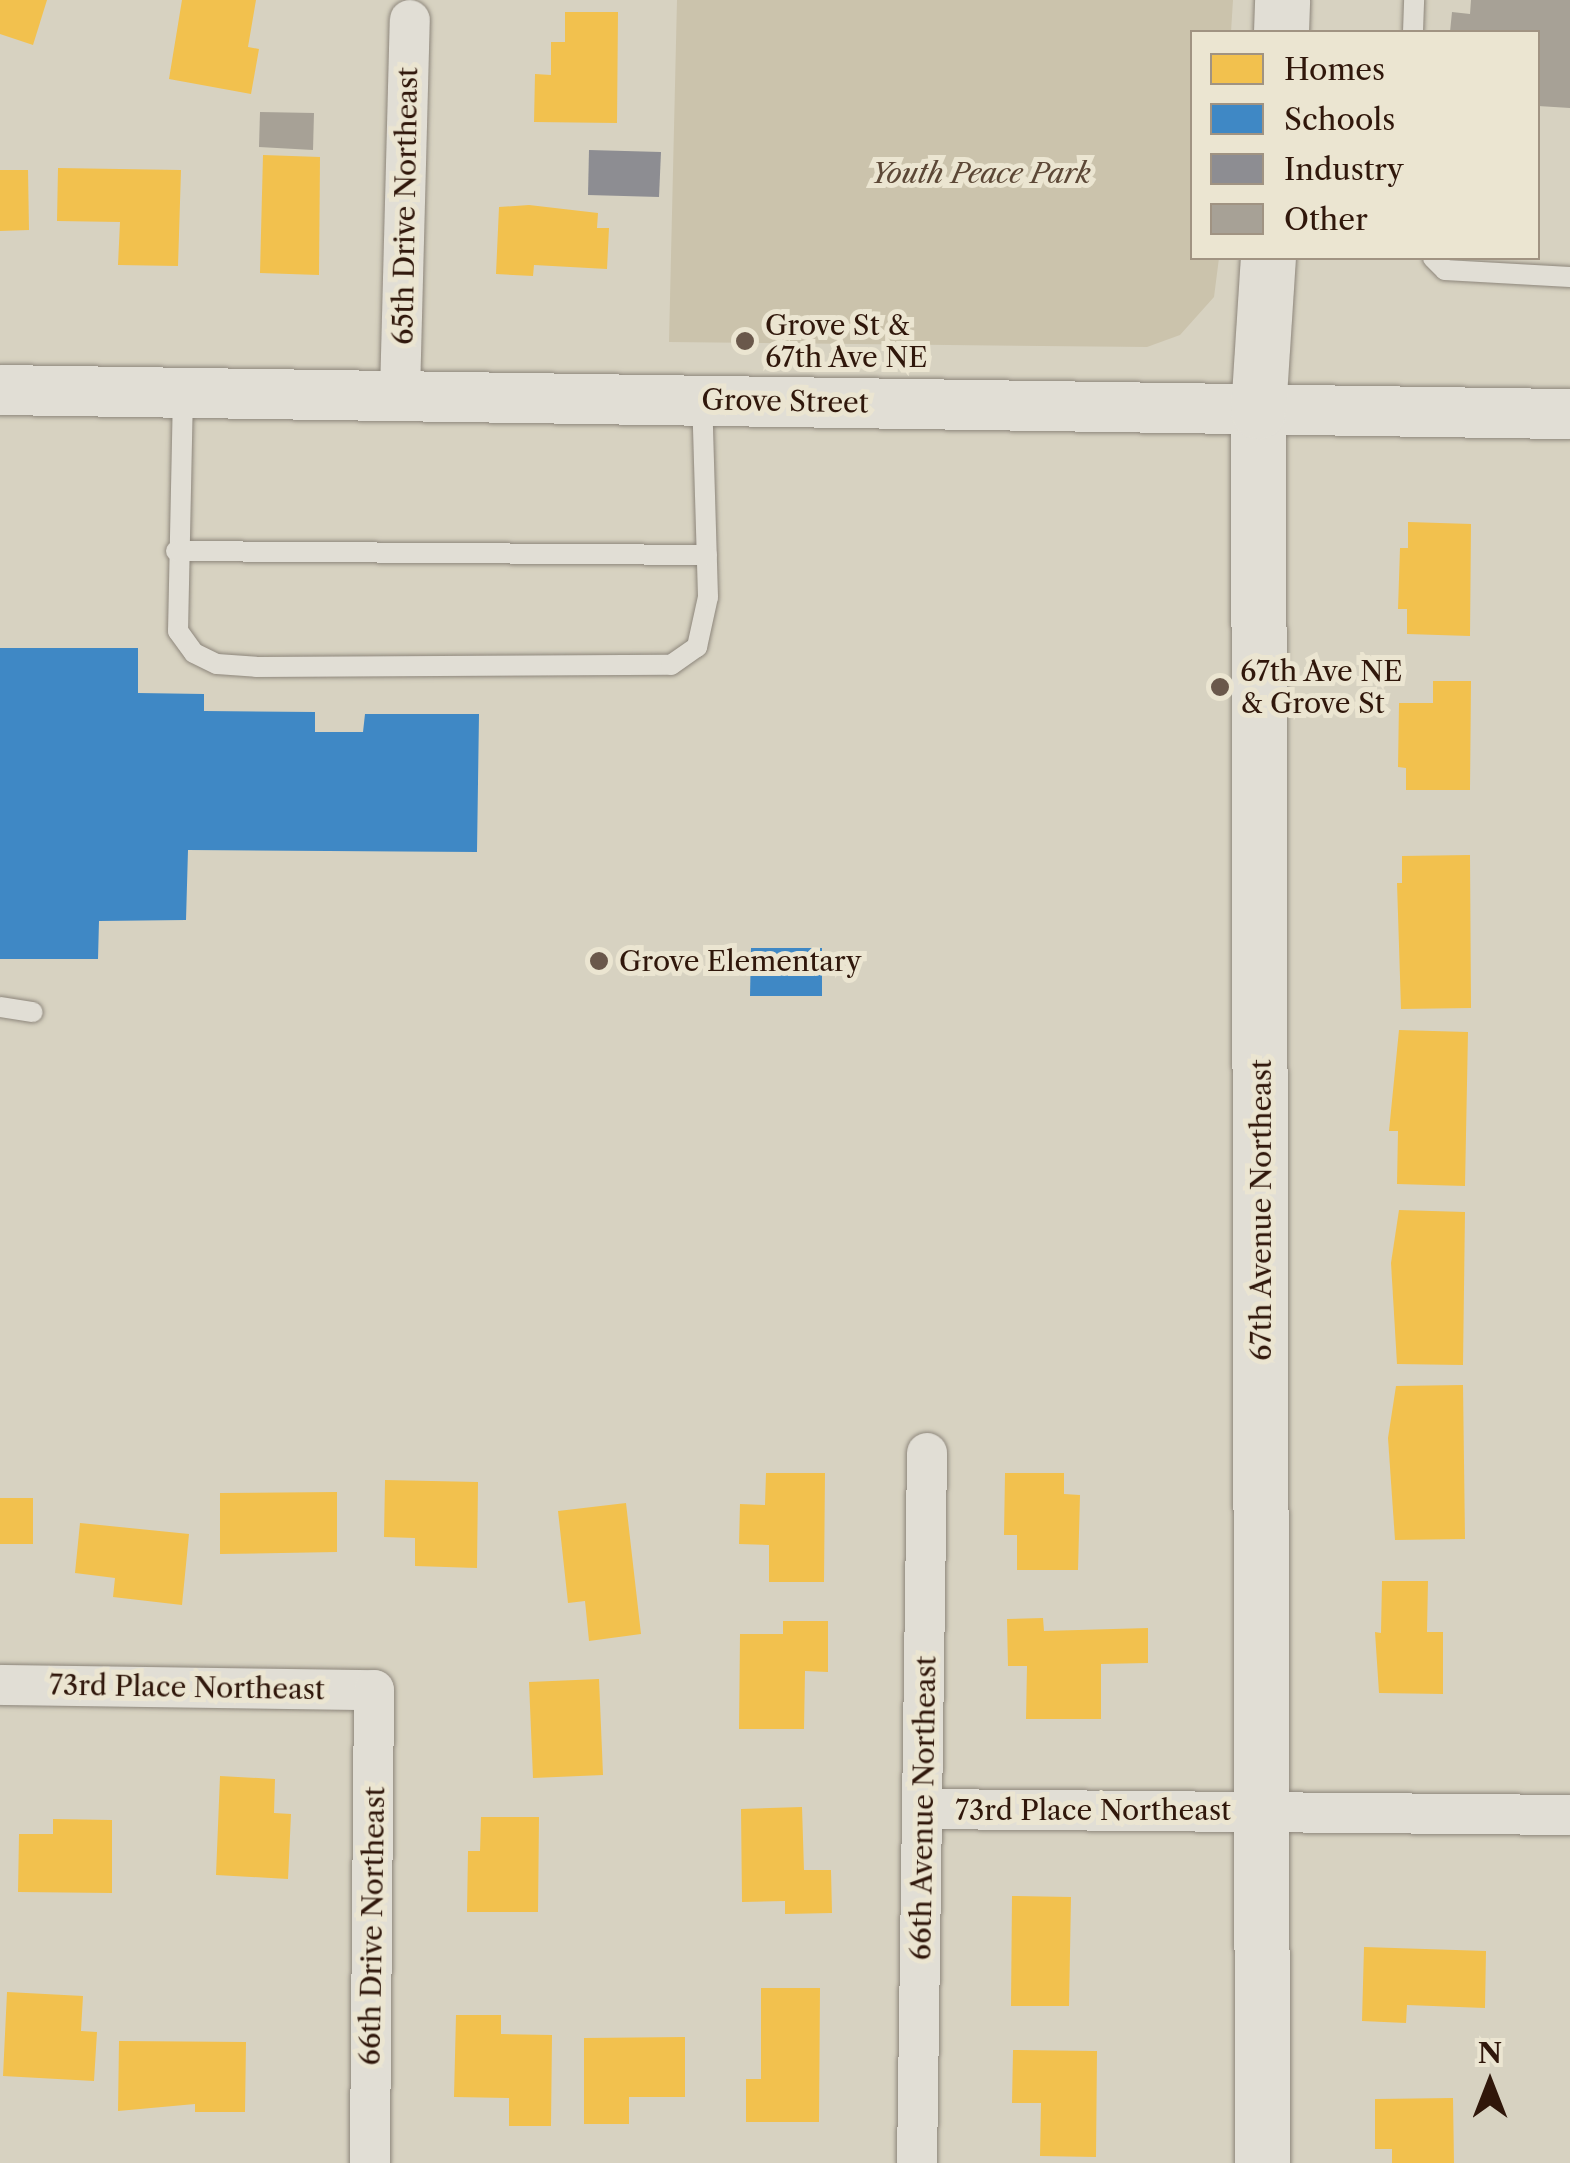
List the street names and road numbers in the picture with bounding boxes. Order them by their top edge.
street label: 65th Drive Northeast [386,67,424,345]
street label: Grove Street [701,383,869,419]
street label: 67th Avenue Northeast [1244,1059,1278,1361]
street label: 66th Avenue Northeast [904,1655,942,1961]
street label: 73rd Place Northeast [49,1668,325,1706]
street label: 66th Drive Northeast [353,1786,391,2066]
street label: 73rd Place Northeast [955,1793,1231,1827]

